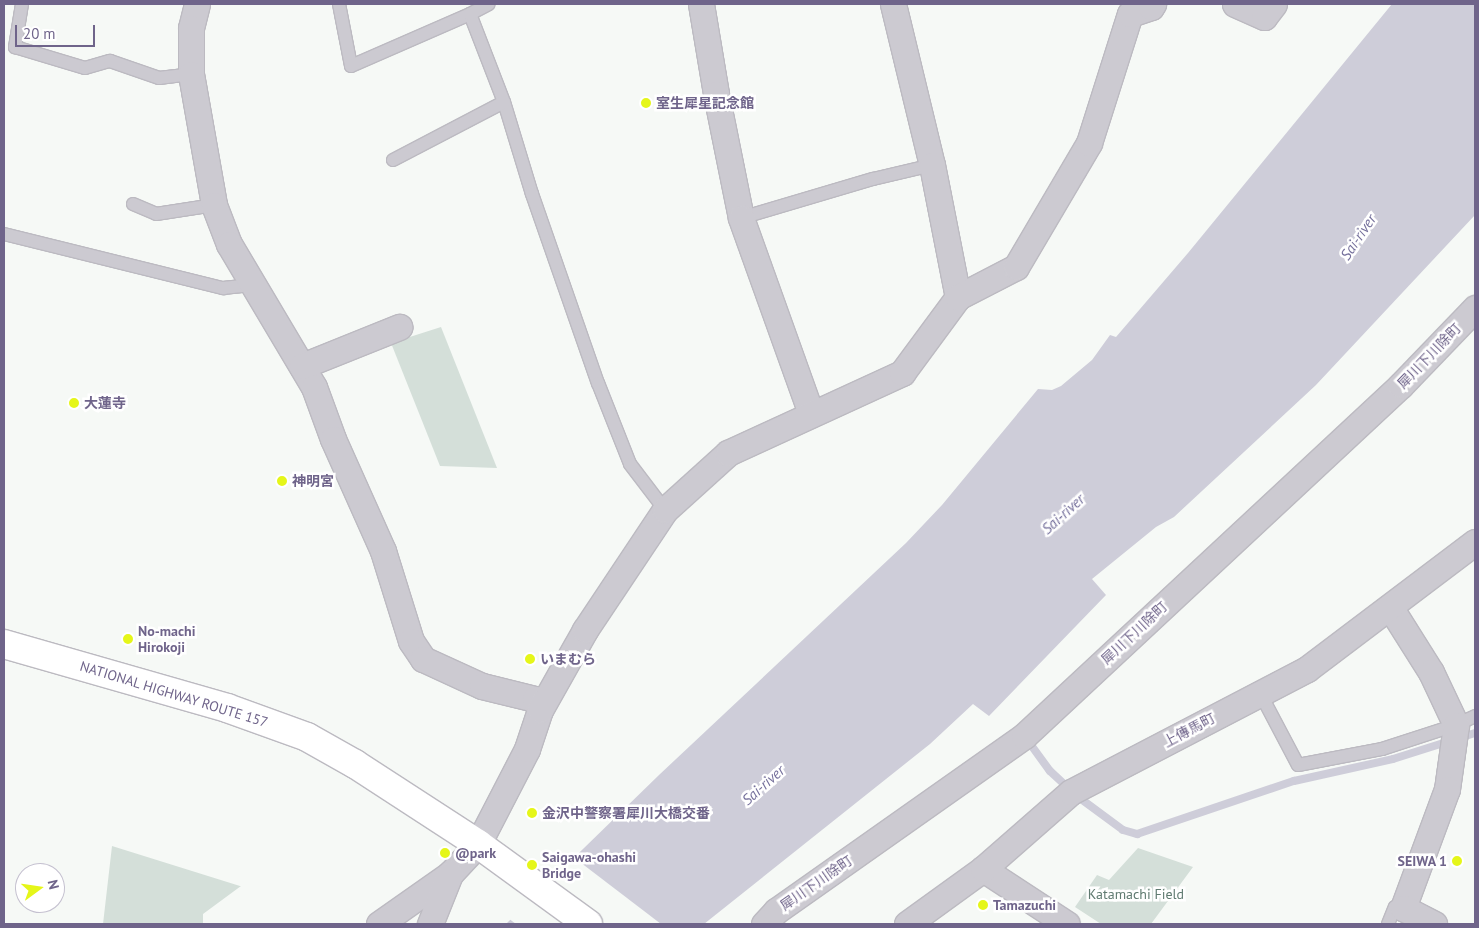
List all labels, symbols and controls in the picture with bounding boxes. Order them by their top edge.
scale bar [18,15,98,47]
text: 20 m [23,24,56,43]
place label: 室生犀星記念館 [656,95,754,111]
marker: 室生犀星記念館 [640,97,652,109]
water label: Sai-river [1336,211,1380,263]
street label: 犀川下川除町 [1394,320,1464,392]
place label: 大蓮寺 [84,395,126,411]
marker: 大蓮寺 [68,397,80,409]
place label: 神明宮 [292,473,334,489]
marker: 神明宮 [276,475,288,487]
water label: Sai-river [1038,490,1088,538]
street label: 犀川下川除町 [1098,598,1170,668]
place label: No-machi Hirokoji [138,623,195,656]
marker: No-machi Hirokoji [122,633,134,645]
place label: いまむら [540,651,596,667]
marker: いまむら [524,653,536,665]
street label: NATIONAL HIGHWAY ROUTE 157 [78,657,270,731]
street label: 上傳馬町 [1160,709,1218,751]
water label: Sai-river [738,761,788,809]
place label: 金沢中警察署犀川大橋交番 [542,805,710,821]
marker: 金沢中警察署犀川大橋交番 [526,807,538,819]
place label: @park [455,845,496,861]
marker: @park [439,847,451,859]
place label: Saigawa-ohashi Bridge [542,849,636,882]
street label: 犀川下川除町 [777,852,855,914]
place label: SEIWA 1 [1397,853,1447,869]
marker: SEIWA 1 [1451,855,1463,867]
marker: Saigawa-ohashi Bridge [526,859,538,871]
north arrow [15,863,65,913]
text: N [44,878,63,891]
park label: Katamachi Field [1088,886,1184,902]
place label: Tamazuchi [993,897,1056,913]
marker: Tamazuchi [977,899,989,911]

